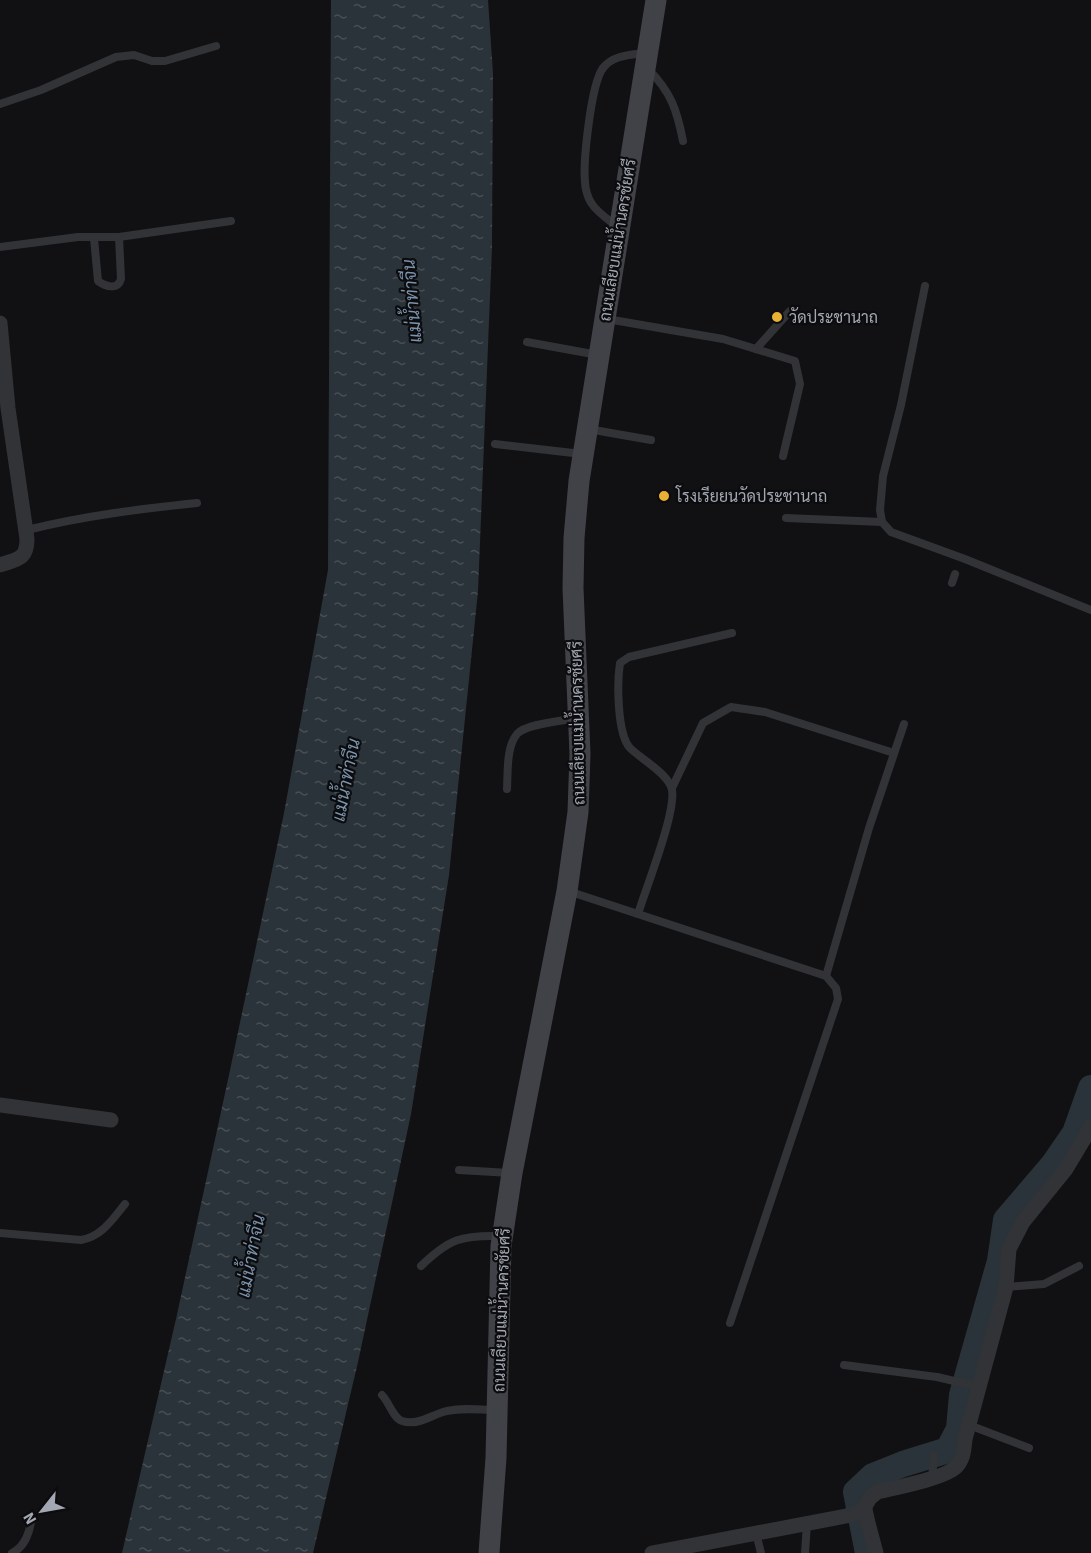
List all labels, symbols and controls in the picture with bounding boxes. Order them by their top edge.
street label: ถนนเลียบแม่น้ำนครชัยศรี [590,156,642,323]
water label: แม่น้ำท่าจีน [392,258,429,344]
place label: วัดประชานาถ [789,307,878,329]
marker: วัดประชานาถ [770,310,784,324]
place label: โรงเรียยนวัดประชานาถ [675,485,827,508]
marker: โรงเรียยนวัดประชานาถ [657,489,671,503]
street label: ถนนเลียบแม่น้ำนครชัยศรี [562,640,590,805]
water label: แม่น้ำท่าจีน [322,735,367,824]
water label: แม่น้ำท่าจีน [227,1211,272,1300]
street label: ถนนเลียบแม่น้ำนครชัยศรี [484,1227,516,1392]
north arrow [12,1481,72,1541]
text: N [18,1508,42,1528]

